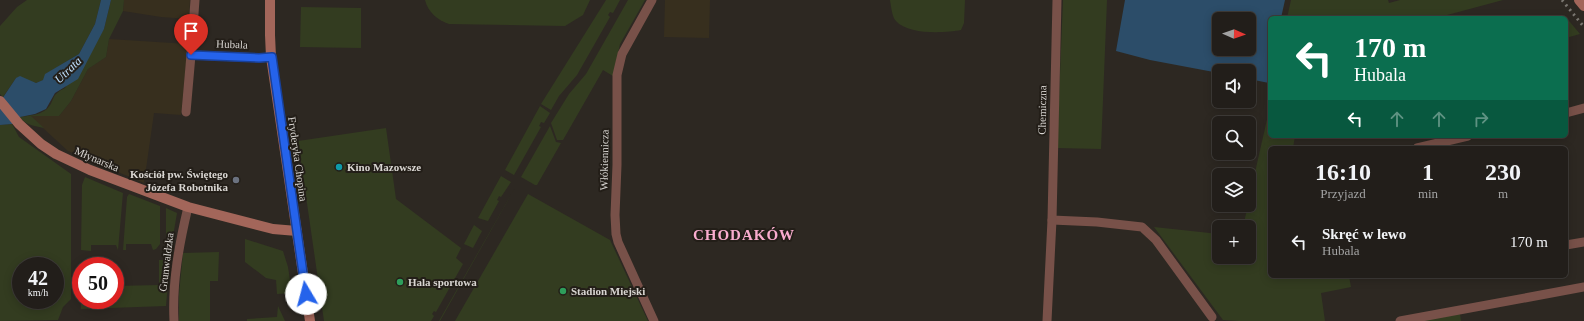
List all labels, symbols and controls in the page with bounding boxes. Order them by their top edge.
north arrow [1212,12,1256,56]
map controls [1212,12,1256,264]
pin [174,14,208,55]
icon: arrive [180,20,202,42]
icon: left [1288,32,1340,84]
text: 170 m [1354,32,1426,63]
street label: Hubala [216,37,248,51]
water label: Utrata [52,54,84,86]
button: sound [1212,64,1256,108]
text: Hubala [1354,65,1406,85]
street label: Chemiczna [1036,85,1048,135]
icon: left [1344,108,1366,130]
icon: ahead [1386,108,1408,130]
icon: ahead [1428,108,1450,130]
icon: right [1470,108,1492,130]
street label: Fryderyka Chopina [286,116,310,202]
button: search [1212,116,1256,160]
street label: Włókiennicza [597,129,611,191]
street label: Młynarska [73,144,121,174]
text: 16:10 [1315,159,1371,185]
text: 1 [1422,159,1434,185]
text: 230 [1485,159,1521,185]
place label: Kino Mazowsze [347,161,421,173]
marker: Kino Mazowsze [334,162,344,172]
place label: Kościół pw. Świętego Józefa Robotnika [130,168,228,193]
button: layers [1212,168,1256,212]
marker: Kościół pw. Świętego Józefa Robotnika [231,175,241,185]
text: Przyjazd [1320,186,1366,201]
text: min [1418,186,1438,201]
text: m [1498,186,1508,201]
button: + [1212,220,1256,264]
text: Skręć w lewo [1322,226,1406,242]
district label: CHODAKÓW [693,227,795,243]
icon: left [1288,231,1310,253]
street label: Grunwaldzka [156,232,176,292]
text: 170 m [1510,234,1548,250]
text: Hubala [1322,243,1360,258]
speed limit sign: 50 [72,257,124,309]
text: 42 [28,267,48,289]
position arrow [285,273,327,315]
place label: Hala sportowa [408,276,477,288]
marker: Hala sportowa [395,277,405,287]
place label: Stadion Miejski [571,285,645,297]
marker: Stadion Miejski [558,286,568,296]
text: km/h [28,287,48,298]

